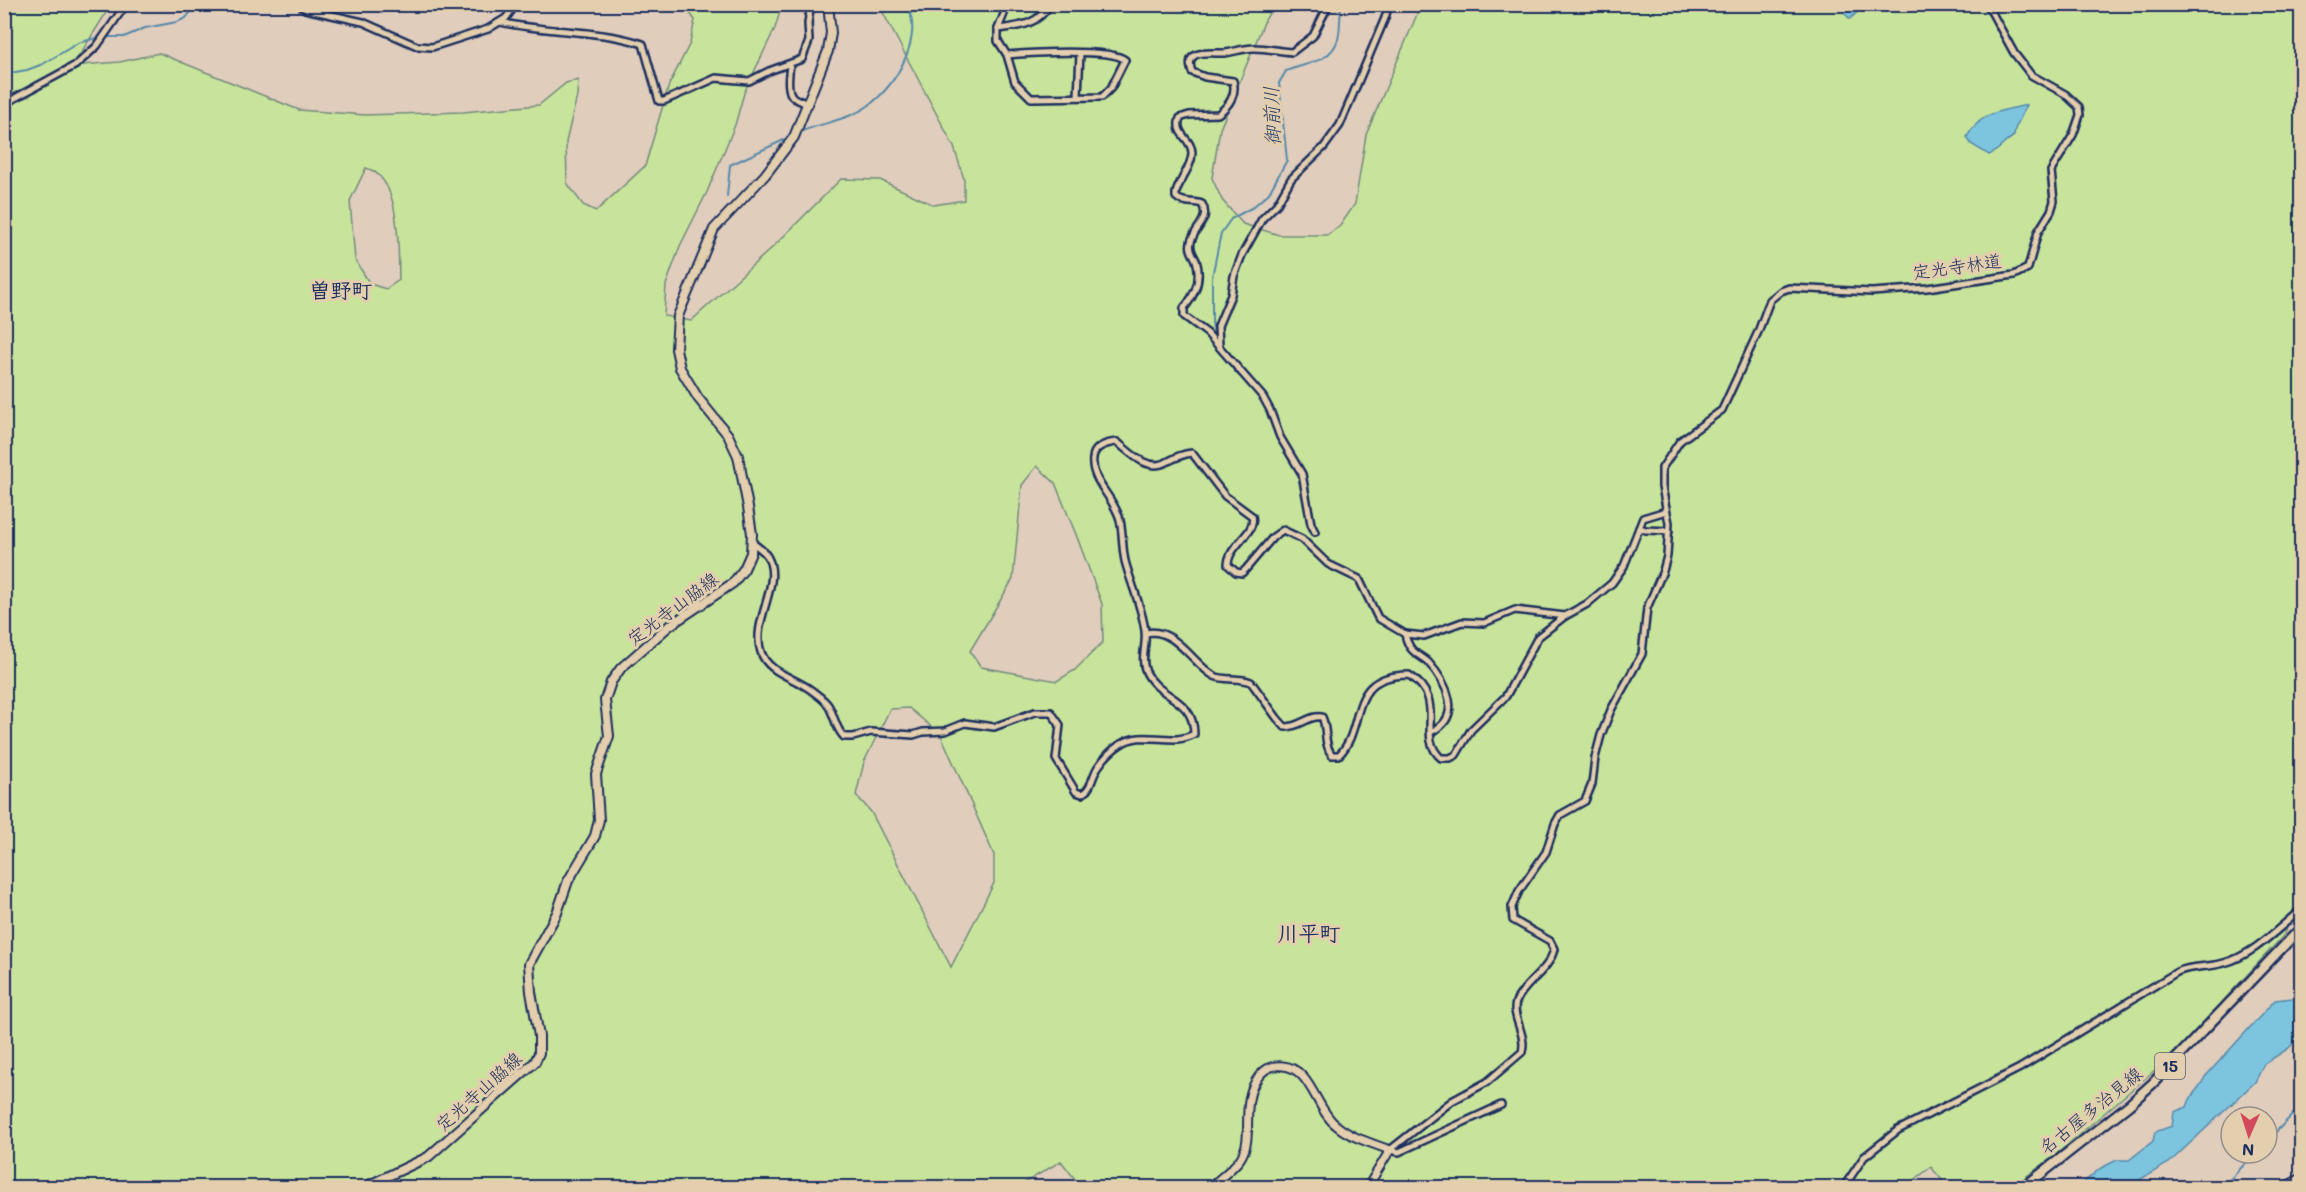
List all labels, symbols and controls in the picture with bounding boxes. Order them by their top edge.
water label: 御前川 [1257,86,1285,146]
street label: 定光寺林道 [1911,248,2003,284]
district label: 曽野町 [310,276,373,303]
street label: 定光寺山脇線 [622,566,723,650]
district label: 川平町 [1278,919,1341,946]
street label: 定光寺山脇線 [430,1046,526,1136]
road number: 15 [2155,1053,2185,1079]
street label: 名古屋多治見線 [2034,1061,2147,1159]
north arrow [2219,1105,2279,1165]
text: N [2242,1140,2255,1161]

